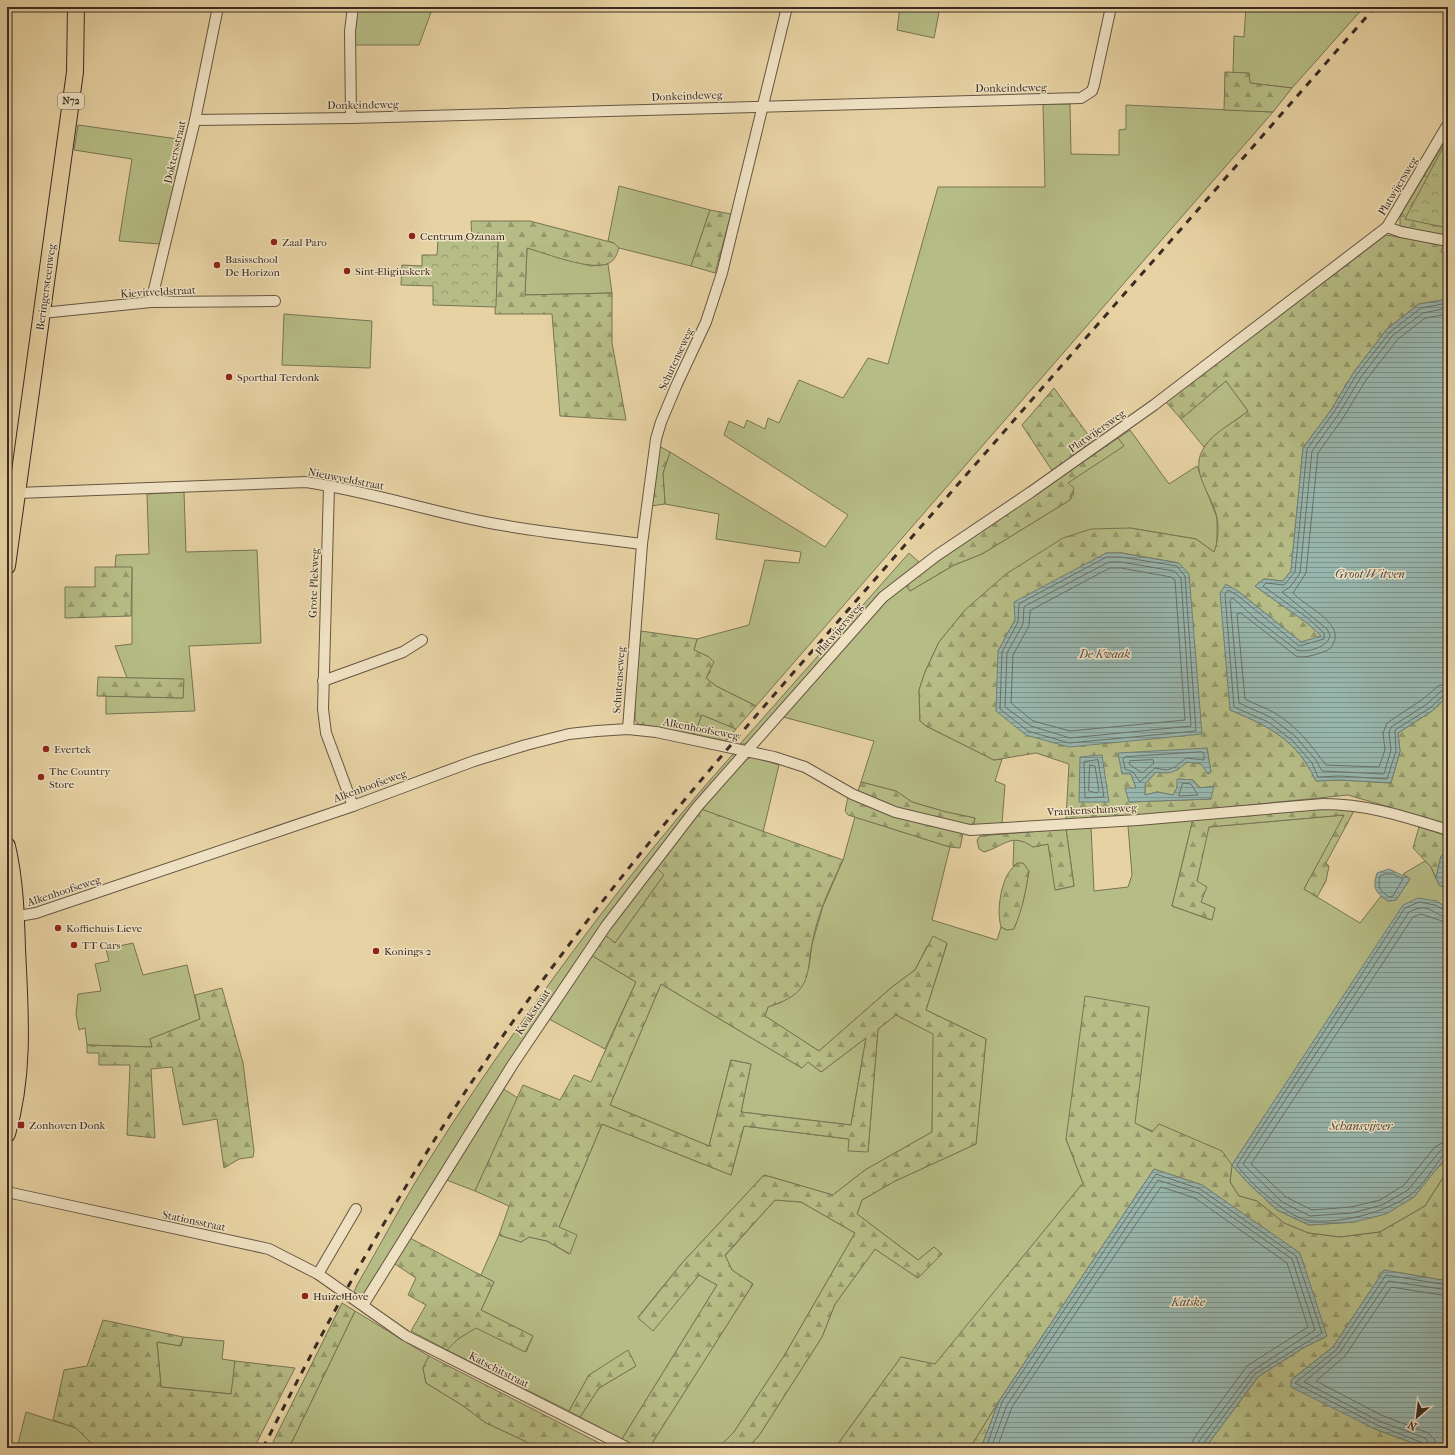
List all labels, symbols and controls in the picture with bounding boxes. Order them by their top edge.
street label: Donkeindeweg [975,81,1047,95]
street label: Donkeindeweg [651,88,723,104]
road number: N72 [58,93,84,109]
street label: Donkeindeweg [327,98,399,112]
street label: Doktersstraat [161,119,189,185]
street label: Platwijersweg [1375,154,1421,218]
place label: Centrum Ozanam [420,230,506,243]
marker: Centrum Ozanam [407,231,417,241]
place label: Zaal Paro [282,236,327,249]
marker: Zaal Paro [269,237,279,247]
street label: Beringersteenweg [33,243,59,331]
place label: Basisschool De Horizon [225,253,281,279]
marker: Basisschool De Horizon [212,260,222,270]
place label: Sint-Eligiuskerk [355,265,431,278]
marker: Sint-Eligiuskerk [342,266,352,276]
street label: Kievitveldstraat [120,284,196,300]
street label: Schutenseweg [656,326,696,392]
place label: Sporthal Terdonk [237,371,320,384]
marker: Sporthal Terdonk [224,372,234,382]
street label: Platwijersweg [1066,407,1128,455]
street label: Nieuwveldstraat [307,465,385,493]
street label: Grote Plekweg [306,548,322,618]
water label: Groot Witven [1335,567,1405,581]
street label: Platwijersweg [812,600,866,658]
street label: Schutenseweg [610,646,628,714]
water label: De Kwaak [1078,647,1131,661]
street label: Alkenhoofseweg [661,715,740,743]
place label: Evertek [54,743,91,756]
marker: Evertek [41,744,51,754]
place label: The Country Store [49,765,112,791]
street label: Alkenhoofseweg [331,767,409,806]
marker: The Country Store [36,772,46,782]
street label: Vrankenschansweg [1046,801,1137,819]
street label: Alkenhoofseweg [24,873,103,909]
place label: Koffiehuis Lieve [66,922,143,935]
marker: Koffiehuis Lieve [53,923,63,933]
place label: TT Cars [82,939,121,952]
marker: TT Cars [69,940,79,950]
place label: Konings 2 [384,945,432,958]
marker: Konings 2 [371,946,381,956]
street label: Kwakstraat [513,986,553,1038]
place label: Zonhoven Donk [29,1119,106,1132]
water label: Schansvijver [1329,1119,1394,1133]
marker: Zonhoven Donk [16,1120,26,1130]
street label: Stationsstraat [161,1208,227,1234]
place label: Huize Hove [313,1290,369,1303]
marker: Huize Hove [300,1291,310,1301]
water label: Katske [1170,1295,1206,1309]
street label: Katschitstraat [467,1349,531,1391]
north arrow [1397,1397,1437,1437]
text: N [1405,1417,1419,1433]

